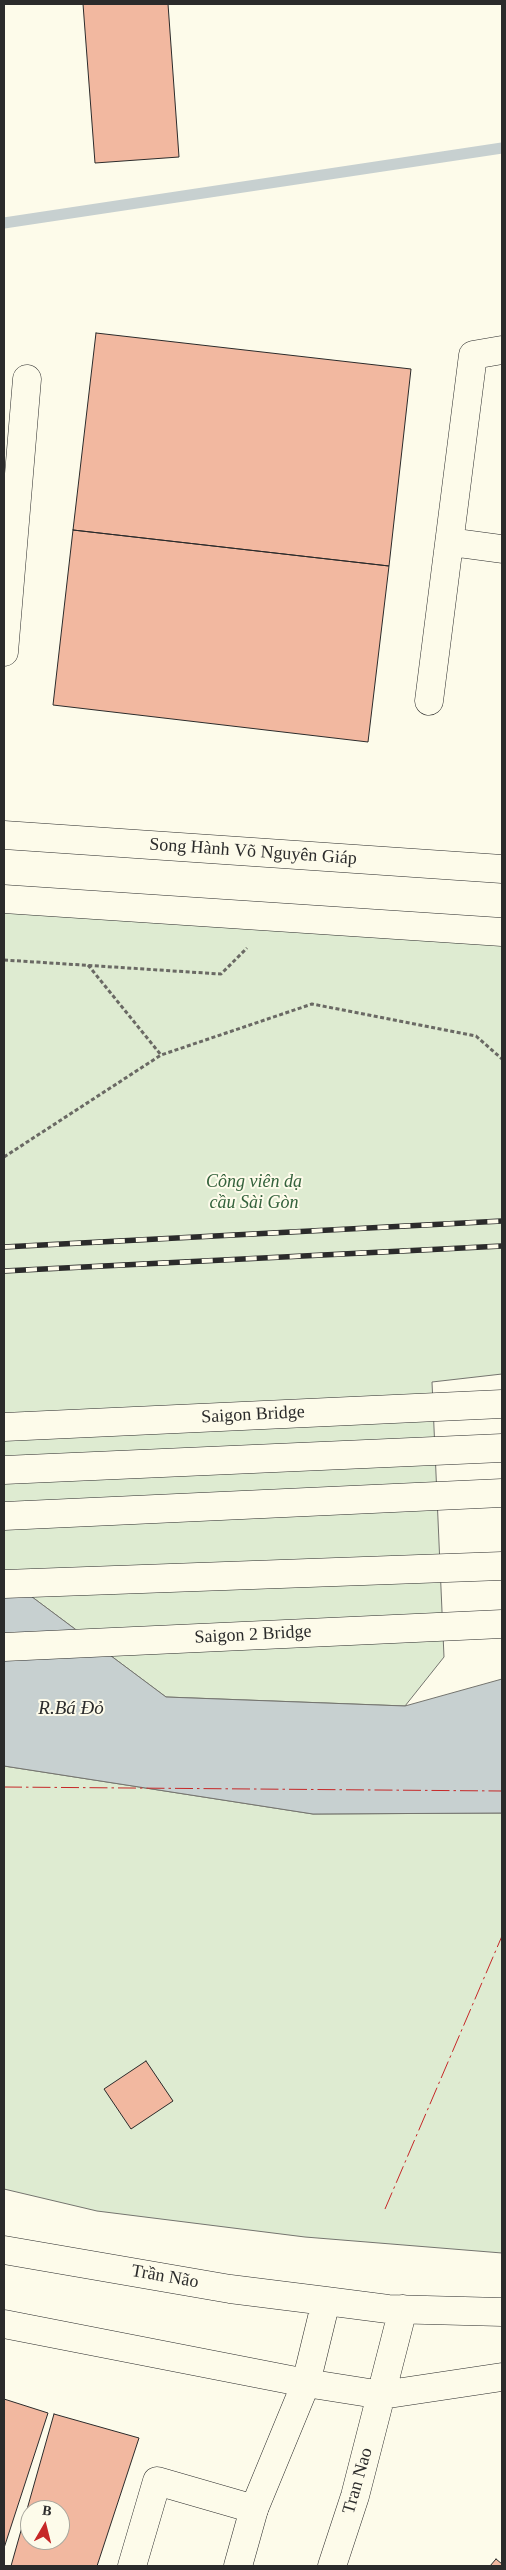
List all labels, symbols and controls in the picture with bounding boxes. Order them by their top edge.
street label: Song Hành Võ Nguyên Giáp [149,834,357,870]
park label: Công viên dạ cầu Sài Gòn [206,1171,302,1214]
street label: Saigon Bridge [201,1402,305,1428]
street label: Saigon 2 Bridge [194,1621,312,1649]
water label: R.Bá Đỏ [38,1698,104,1720]
street label: Trần Não [130,2260,200,2294]
street label: Tran Nao [338,2445,378,2517]
north arrow [20,2500,70,2550]
text: B [41,2503,53,2519]

